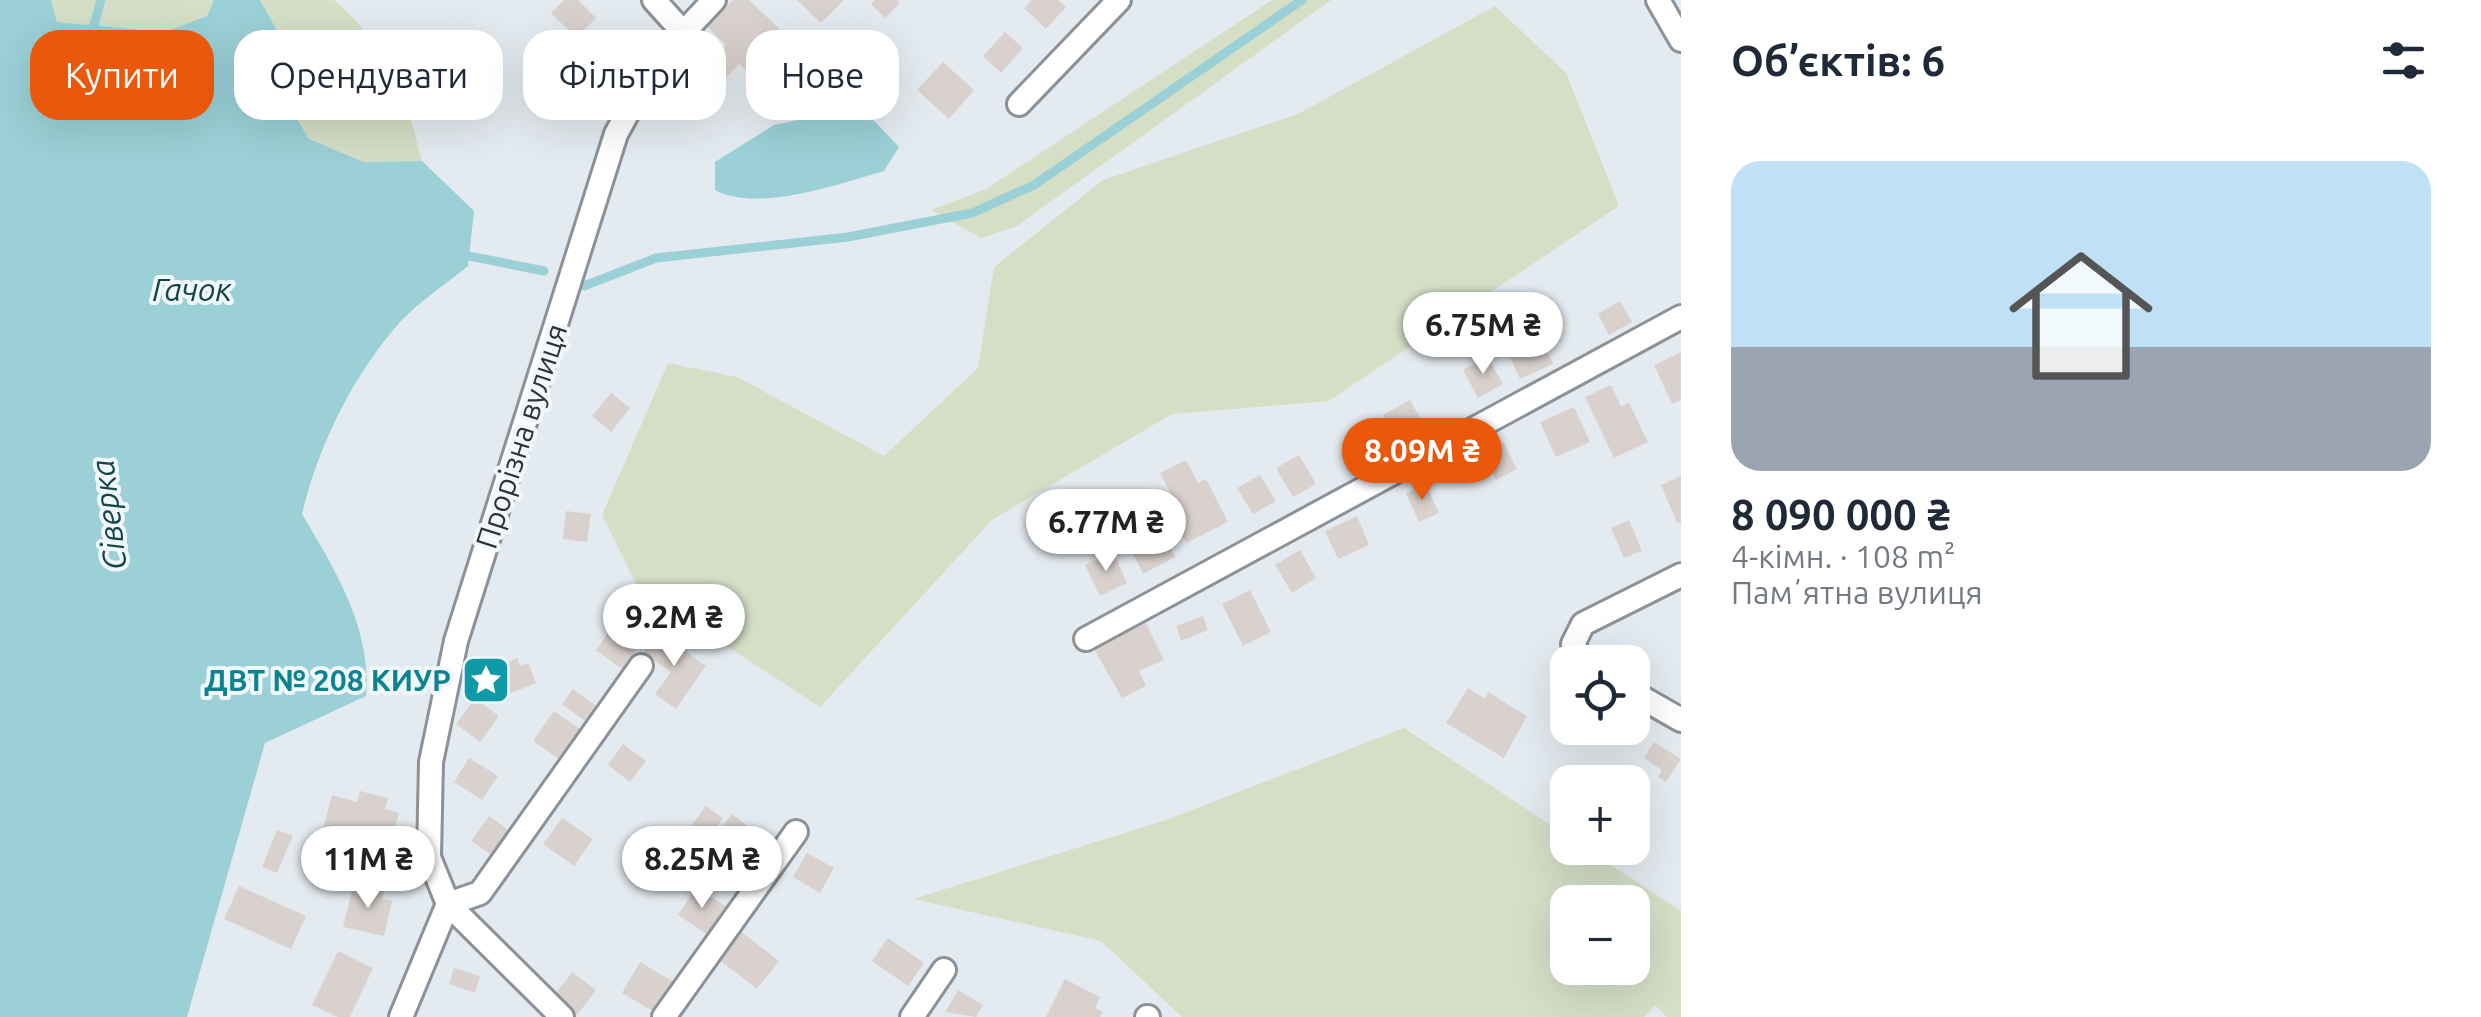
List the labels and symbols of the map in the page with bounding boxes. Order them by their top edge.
water label: Гачок [152,271,232,307]
pin: 6.75M ₴ [1391,292,1575,377]
street label: Прорізна вулиця [469,319,573,553]
pin: 8.09M ₴ [1330,418,1514,503]
water label: Сіверка [83,458,133,572]
pin: 6.77M ₴ [1014,489,1198,574]
pin: 9.2M ₴ [593,584,755,669]
place icon: ДВТ № 208 КИУР [460,654,512,706]
place label: ДВТ № 208 КИУР [204,663,451,697]
pin: 11M ₴ [298,826,438,911]
pin: 8.25M ₴ [610,826,794,911]

